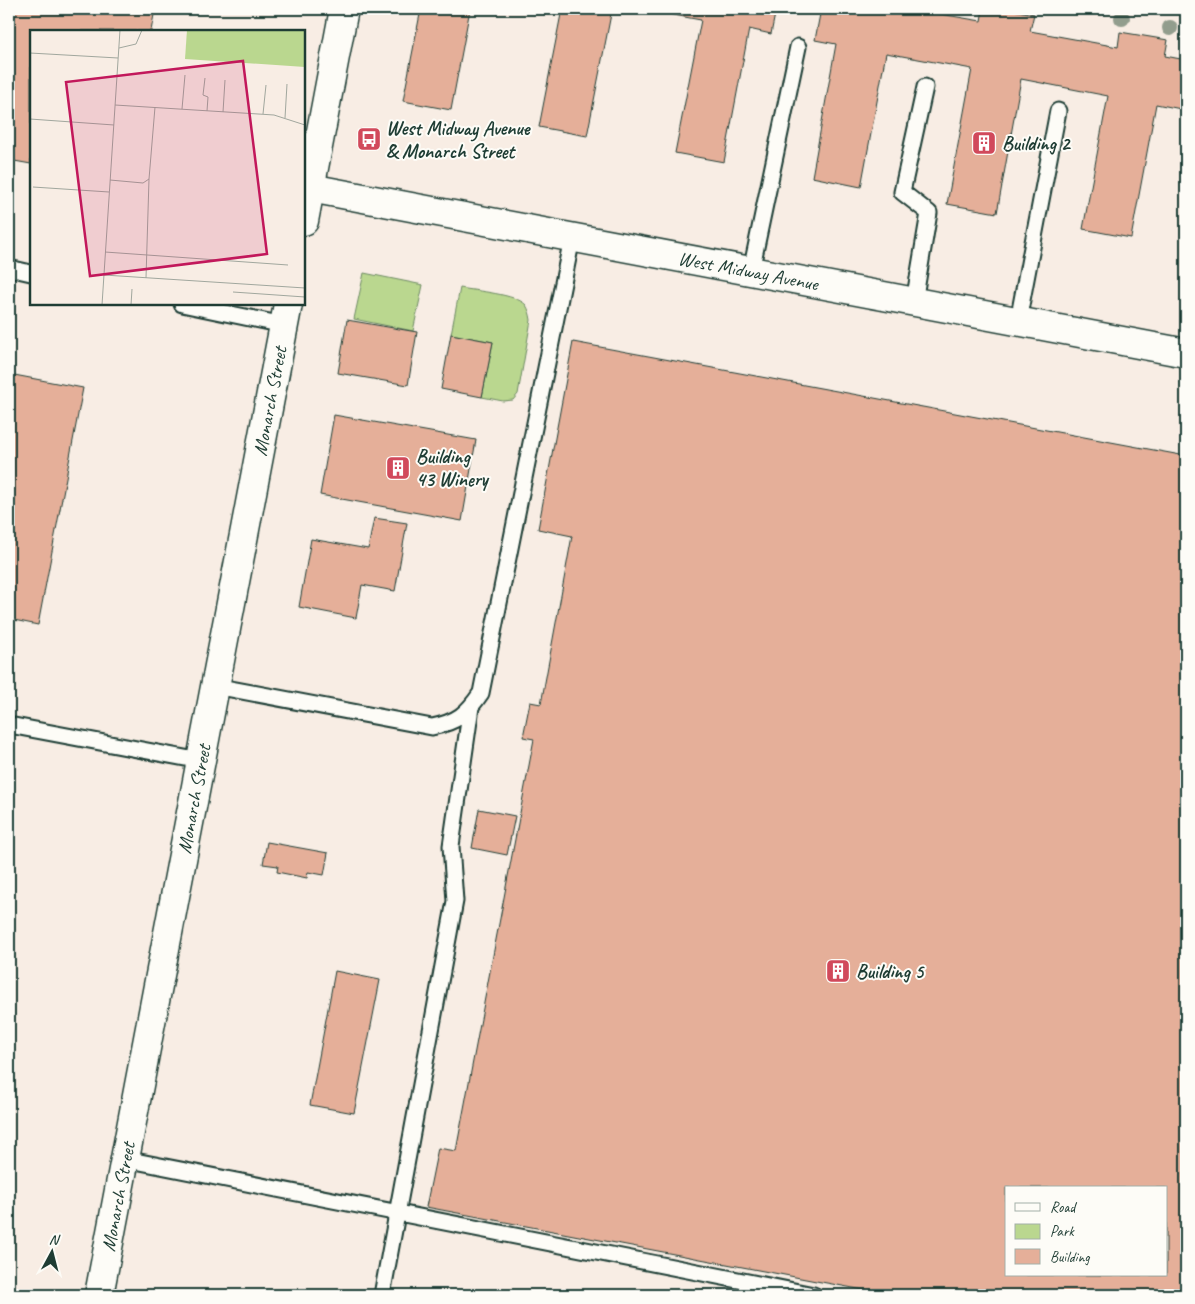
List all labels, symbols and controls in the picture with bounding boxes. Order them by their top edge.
inset map [30,30,305,305]
place label: West Midway Avenue & Monarch Street [386,116,531,164]
bus stop icon: West Midway Avenue & Monarch Street [356,126,382,152]
building icon: Building 2 [971,130,997,156]
place label: Building 2 [1002,131,1072,156]
street label: West Midway Avenue [676,245,822,296]
street label: Monarch Street [247,342,293,458]
place label: Building 43 Winery [416,444,490,492]
building icon: Building 43 Winery [385,455,411,481]
street label: Monarch Street [171,740,217,856]
building icon: Building 5 [825,958,851,984]
place label: Building 5 [856,959,926,984]
street label: Monarch Street [95,1138,141,1253]
legend [1005,1186,1168,1276]
text: Road [1050,1198,1077,1217]
text: Park [1050,1222,1075,1241]
north arrow [28,1226,78,1276]
text: N [48,1231,61,1249]
text: Building [1050,1248,1090,1267]

